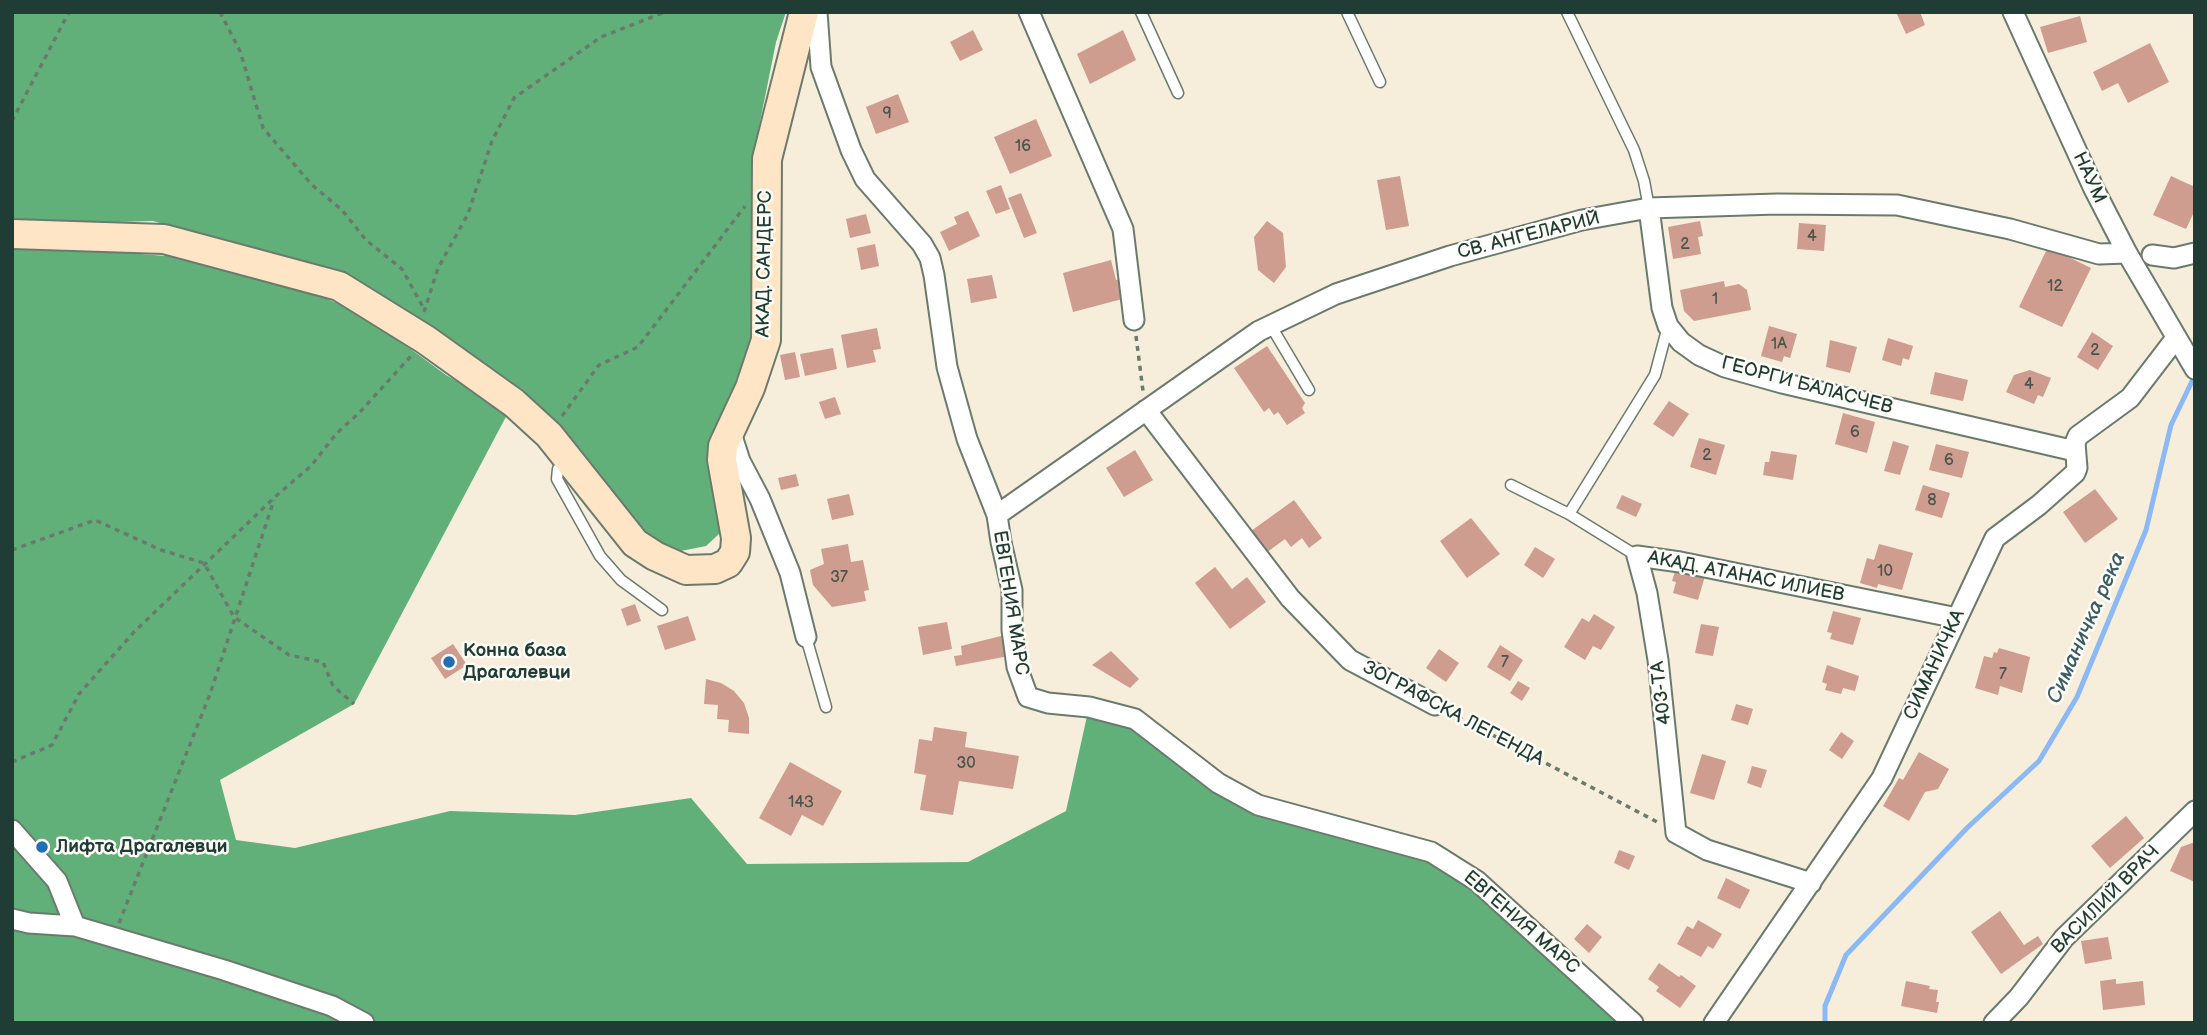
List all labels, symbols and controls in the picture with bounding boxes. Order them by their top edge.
house number: 9 [882,104,892,124]
house number: 16 [1015,137,1031,157]
street label: НАУМ [2067,149,2111,207]
street label: АКАД. САНДЕРС [752,190,778,338]
street label: СВ. АНГЕЛАРИЙ [1455,207,1603,265]
house number: 4 [1807,227,1817,247]
house number: 2 [1680,235,1690,255]
house number: 12 [2047,277,2063,297]
house number: 1 [1712,290,1718,310]
house number: 1А [1771,335,1787,355]
house number: 2 [2090,341,2100,361]
street label: ГЕОРГИ БАЛАСЧЕВ [1719,352,1895,420]
house number: 4 [2024,375,2034,395]
house number: 6 [1850,423,1860,443]
house number: 2 [1702,446,1712,466]
house number: 6 [1944,451,1954,471]
house number: 8 [1927,491,1937,511]
street label: ЕВГЕНИЯ МАРС [987,529,1033,677]
street label: АКАД. АТАНАС ИЛИЕВ [1646,547,1846,607]
water label: Симаничка река [2042,548,2132,708]
house number: 10 [1877,562,1893,582]
house number: 37 [830,568,848,588]
street label: СИМАНИЧКА [1900,606,1970,724]
place label: Конна база Драгалевци [463,640,571,684]
house number: 7 [1501,653,1509,673]
marker: Конна база Драгалевци [441,654,457,670]
street label: ЗОГРАФСКА ЛЕГЕНДА [1359,657,1547,771]
street label: 403-ТА [1647,660,1677,726]
house number: 7 [1999,665,2007,685]
house number: 30 [956,754,976,774]
house number: 14З [788,793,814,813]
place label: Лифта Драгалевци [56,836,227,858]
marker: Лифта Драгалевци [34,839,50,855]
street label: ВАСИЛИЙ ВРАЧ [2047,841,2165,959]
street label: ЕВГЕНИЯ МАРС [1458,866,1584,980]

